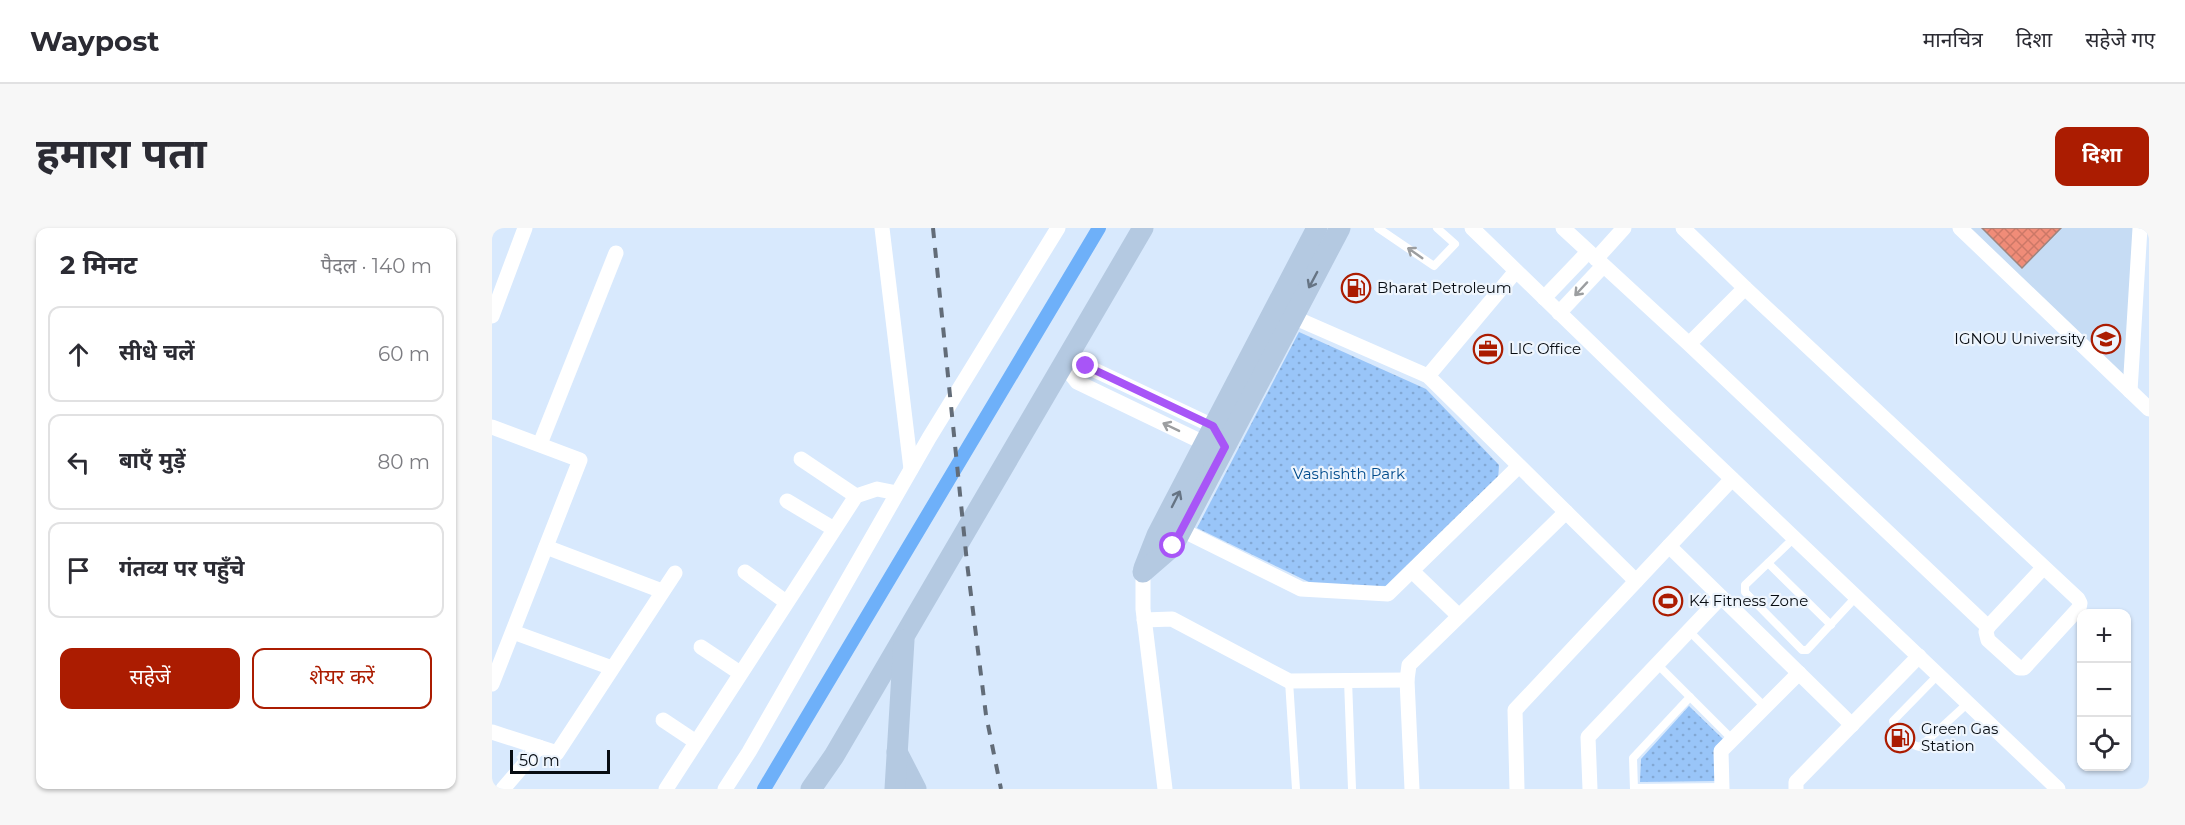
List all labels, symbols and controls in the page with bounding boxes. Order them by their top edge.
text: Waypost [30,24,160,58]
text: मानचित्र [1923,27,1983,52]
text: दिशा [2016,27,2052,52]
text: सहेजे गए [2085,27,2155,52]
text: हमारा पता [36,127,206,179]
button: दिशा [2055,127,2149,186]
one-way arrow [1407,247,1423,259]
text: 2 मिनट [60,249,137,281]
text: पैदल · 140 m [321,254,432,278]
one-way arrow [1307,271,1319,288]
fuel station icon: Bharat Petroleum [1340,272,1372,304]
place label: Bharat Petroleum [1377,278,1512,297]
one-way arrow [1574,281,1588,296]
school or university icon: IGNOU University [2090,323,2122,355]
place label: IGNOU University [1954,329,2086,348]
office icon: LIC Office [1472,333,1504,365]
icon: ahead [62,338,95,371]
text: सीधे चलें [119,339,195,366]
place label: LIC Office [1509,339,1581,358]
text: 60 m [378,342,430,366]
route end [1072,352,1098,378]
one-way arrow [1162,421,1180,433]
icon: left [62,446,95,479]
text: बाएँ मुड़ें [119,447,186,474]
text: 80 m [378,450,430,474]
park label: Vashishth Park [1293,464,1405,483]
one-way arrow [1170,491,1182,509]
route start [1159,532,1185,558]
icon: arrive [62,554,95,587]
text: गंतव्य पर पहुँचे [119,555,245,582]
sports icon: K4 Fitness Zone [1652,585,1684,617]
place label: K4 Fitness Zone [1689,591,1808,610]
map controls [2077,609,2131,771]
button: + [2077,609,2131,663]
button: सहेजें [60,648,240,709]
button: शेयर करें [252,648,432,709]
button: − [2077,663,2131,717]
button: locate [2077,717,2131,771]
place label: Green Gas Station [1921,719,1998,755]
fuel station icon: Green Gas Station [1884,722,1916,754]
scale bar [510,747,610,774]
text: 50 m [519,751,560,770]

